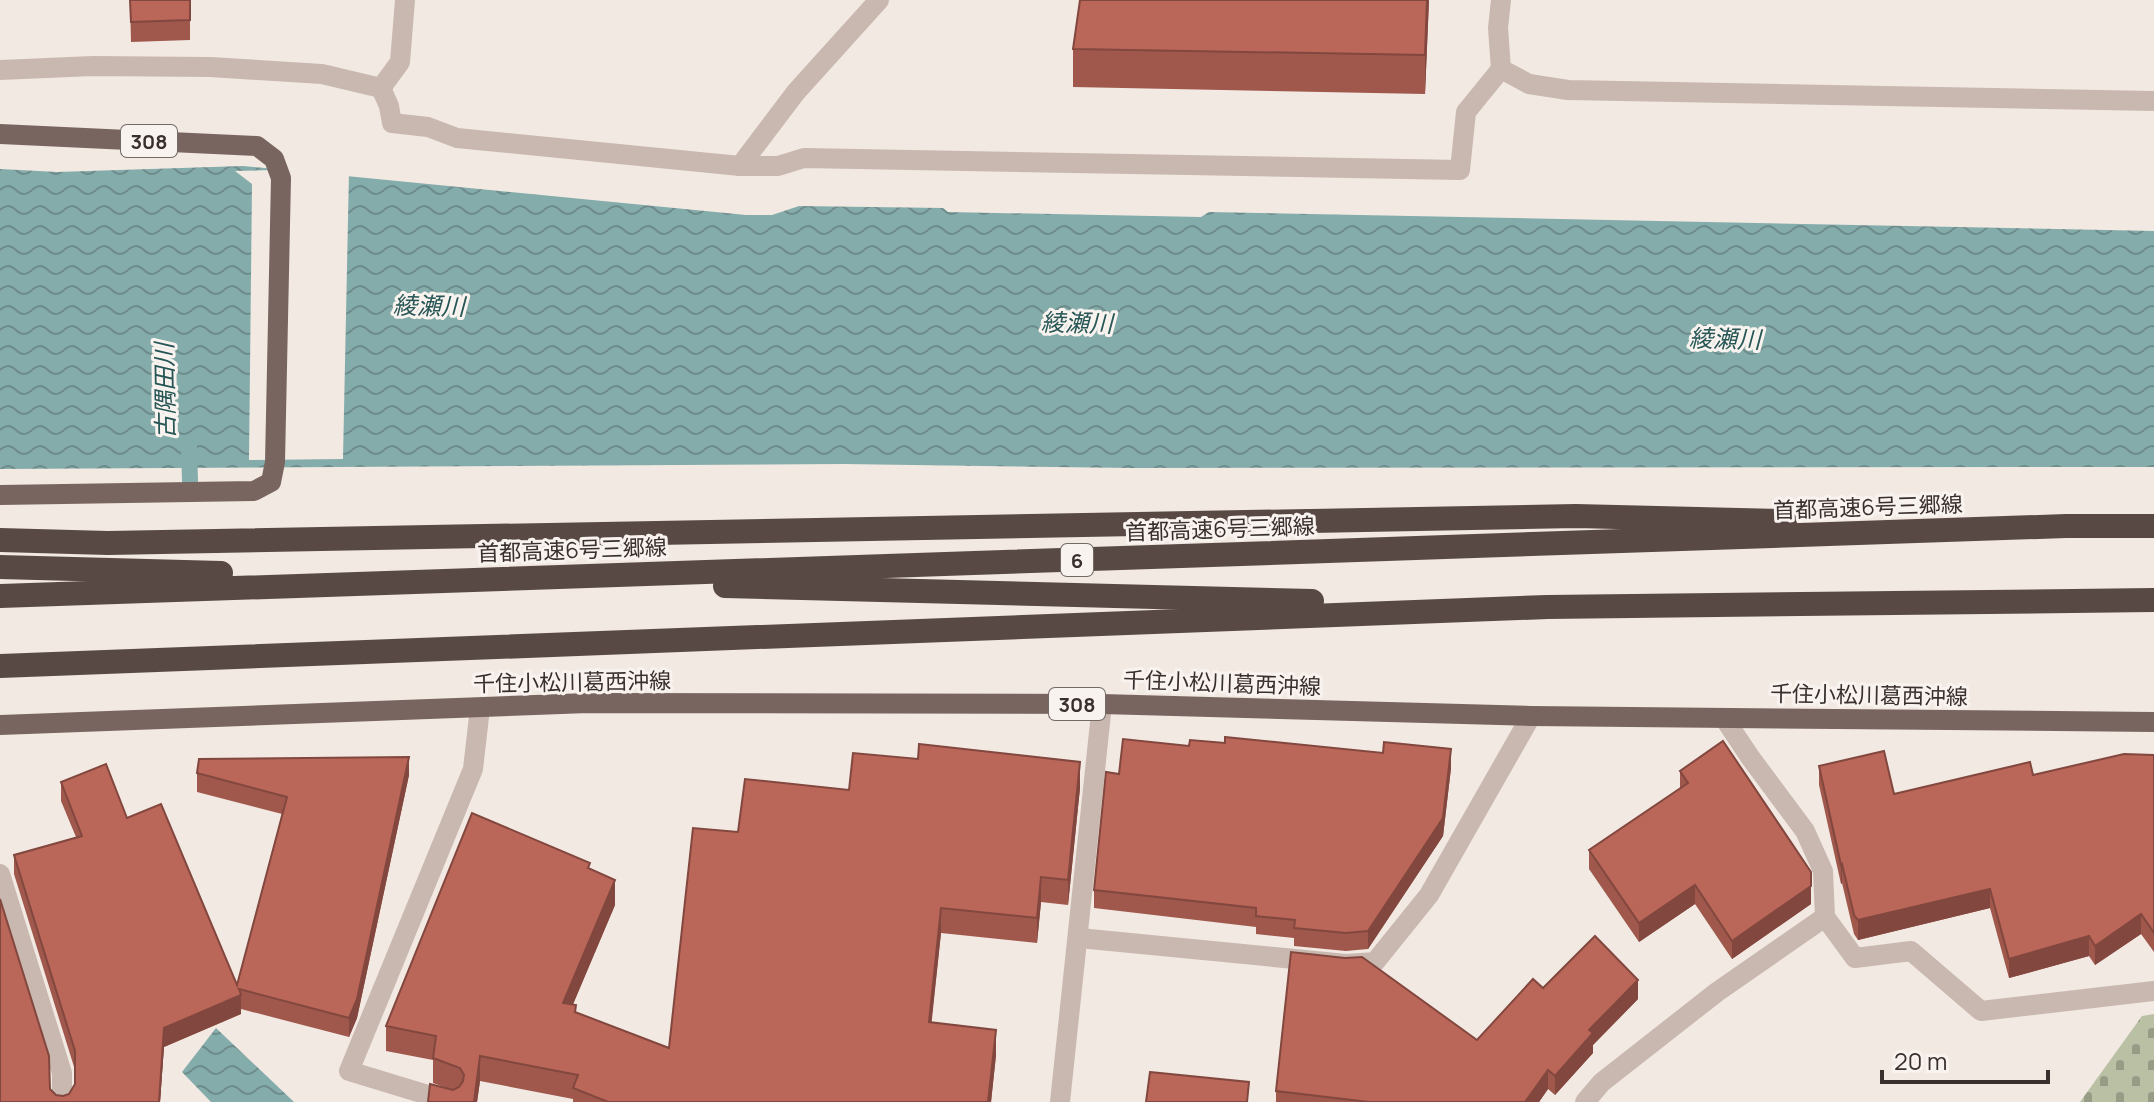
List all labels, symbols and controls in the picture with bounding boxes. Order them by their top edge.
road number: 308 [121,125,177,157]
water label: 綾瀬川 [393,288,468,322]
water label: 綾瀬川 [1041,305,1116,339]
water label: 綾瀬川 [1689,321,1764,355]
water label: 古隅田川 [147,340,181,439]
street label: 首都高速6号三郷線 [1773,489,1963,525]
street label: 首都高速6号三郷線 [1125,511,1315,547]
street label: 首都高速6号三郷線 [477,532,667,568]
road number: 6 [1061,544,1093,576]
street label: 千住小松川葛西沖線 [473,665,671,699]
street label: 千住小松川葛西沖線 [1123,665,1321,701]
street label: 千住小松川葛西沖線 [1770,678,1968,712]
road number: 308 [1049,688,1105,720]
scale bar [1882,1034,2048,1084]
text: 20 m [1894,1044,1947,1077]

